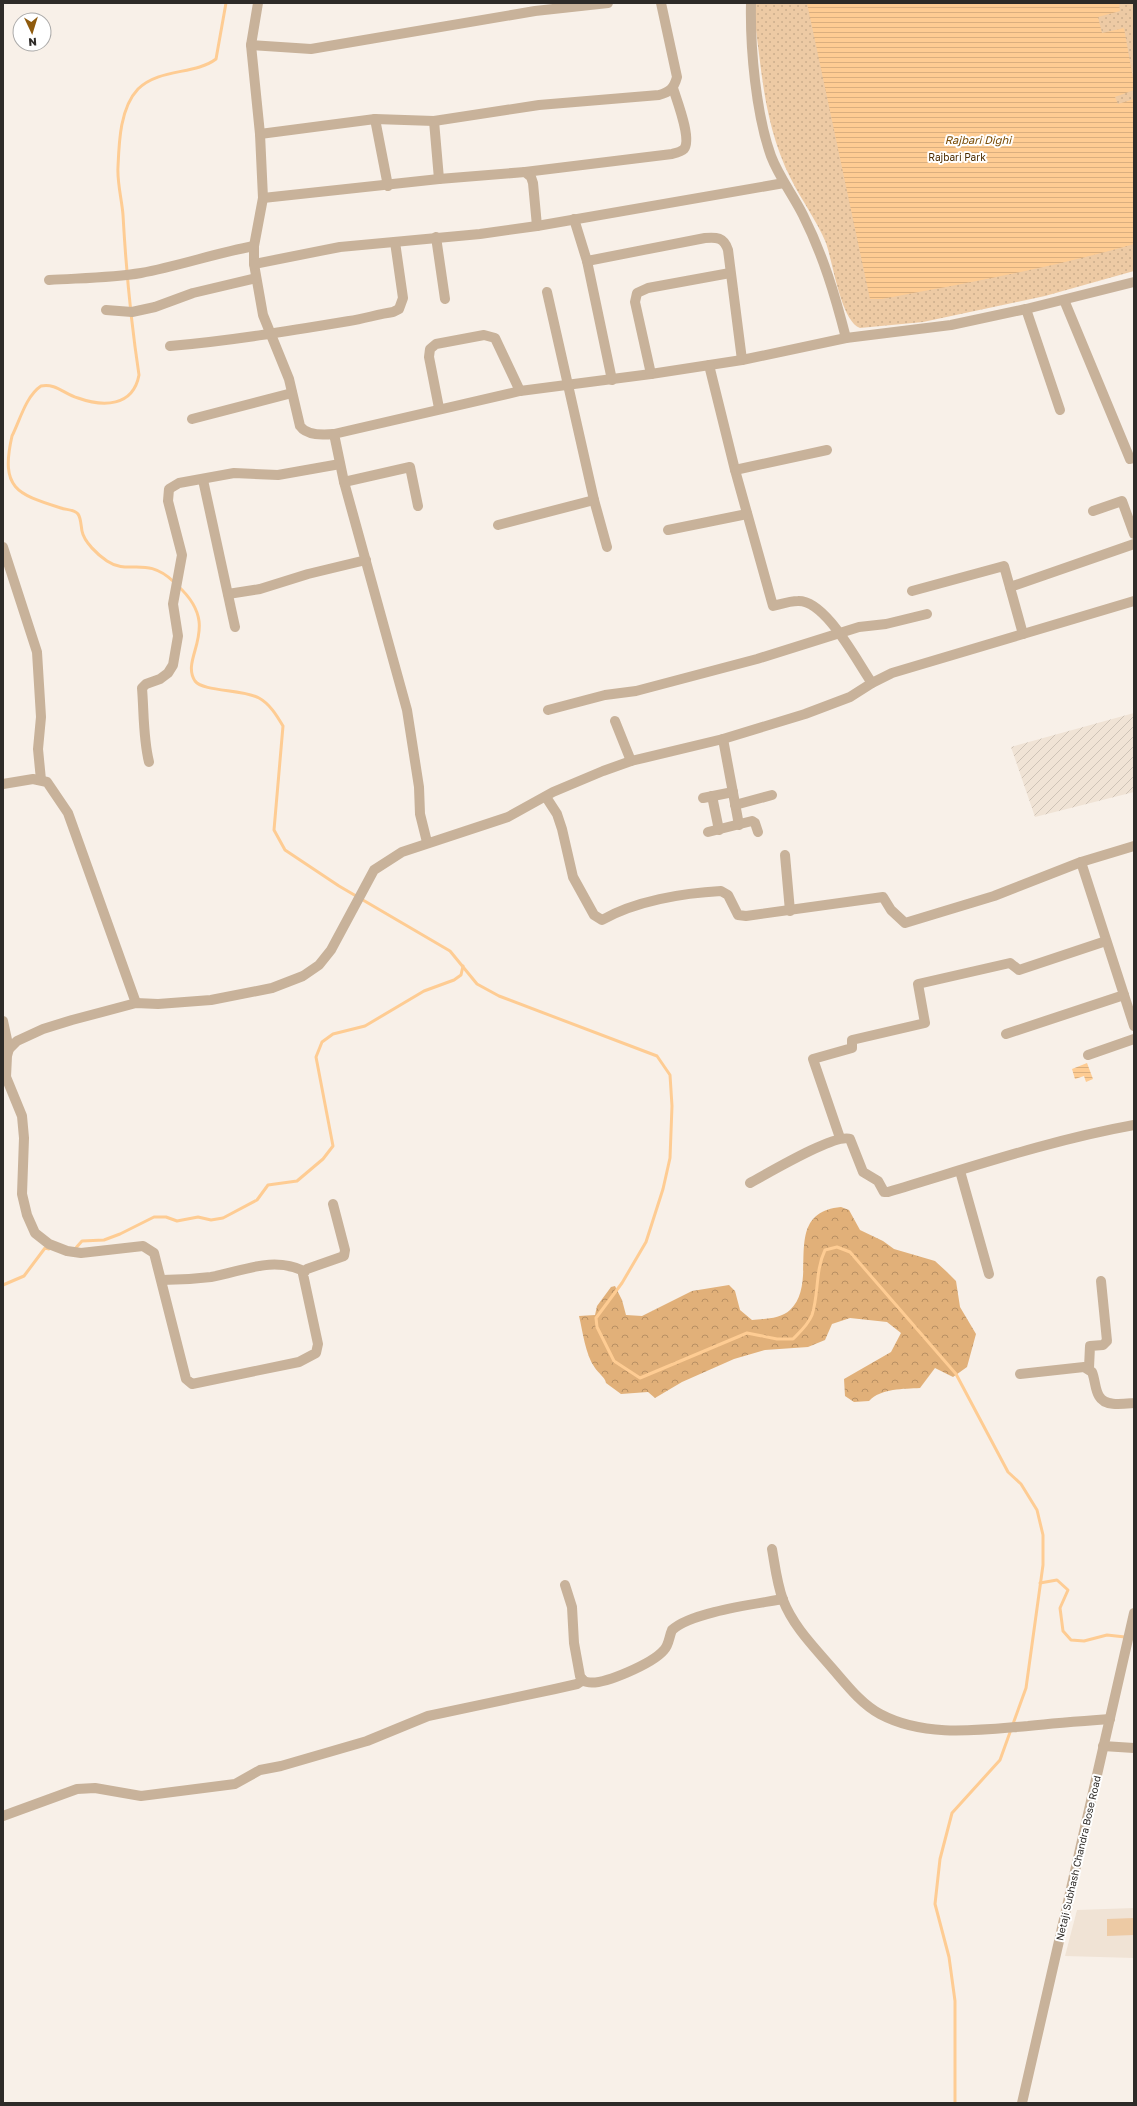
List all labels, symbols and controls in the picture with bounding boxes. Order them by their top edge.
north arrow [12,12,52,52]
text: N [28,36,37,49]
water label: Rajbari Dighi [945,133,1013,147]
park label: Rajbari Park [928,151,986,163]
street label: Netaji Subhash Chandra Bose Road [1053,1774,1103,1942]

